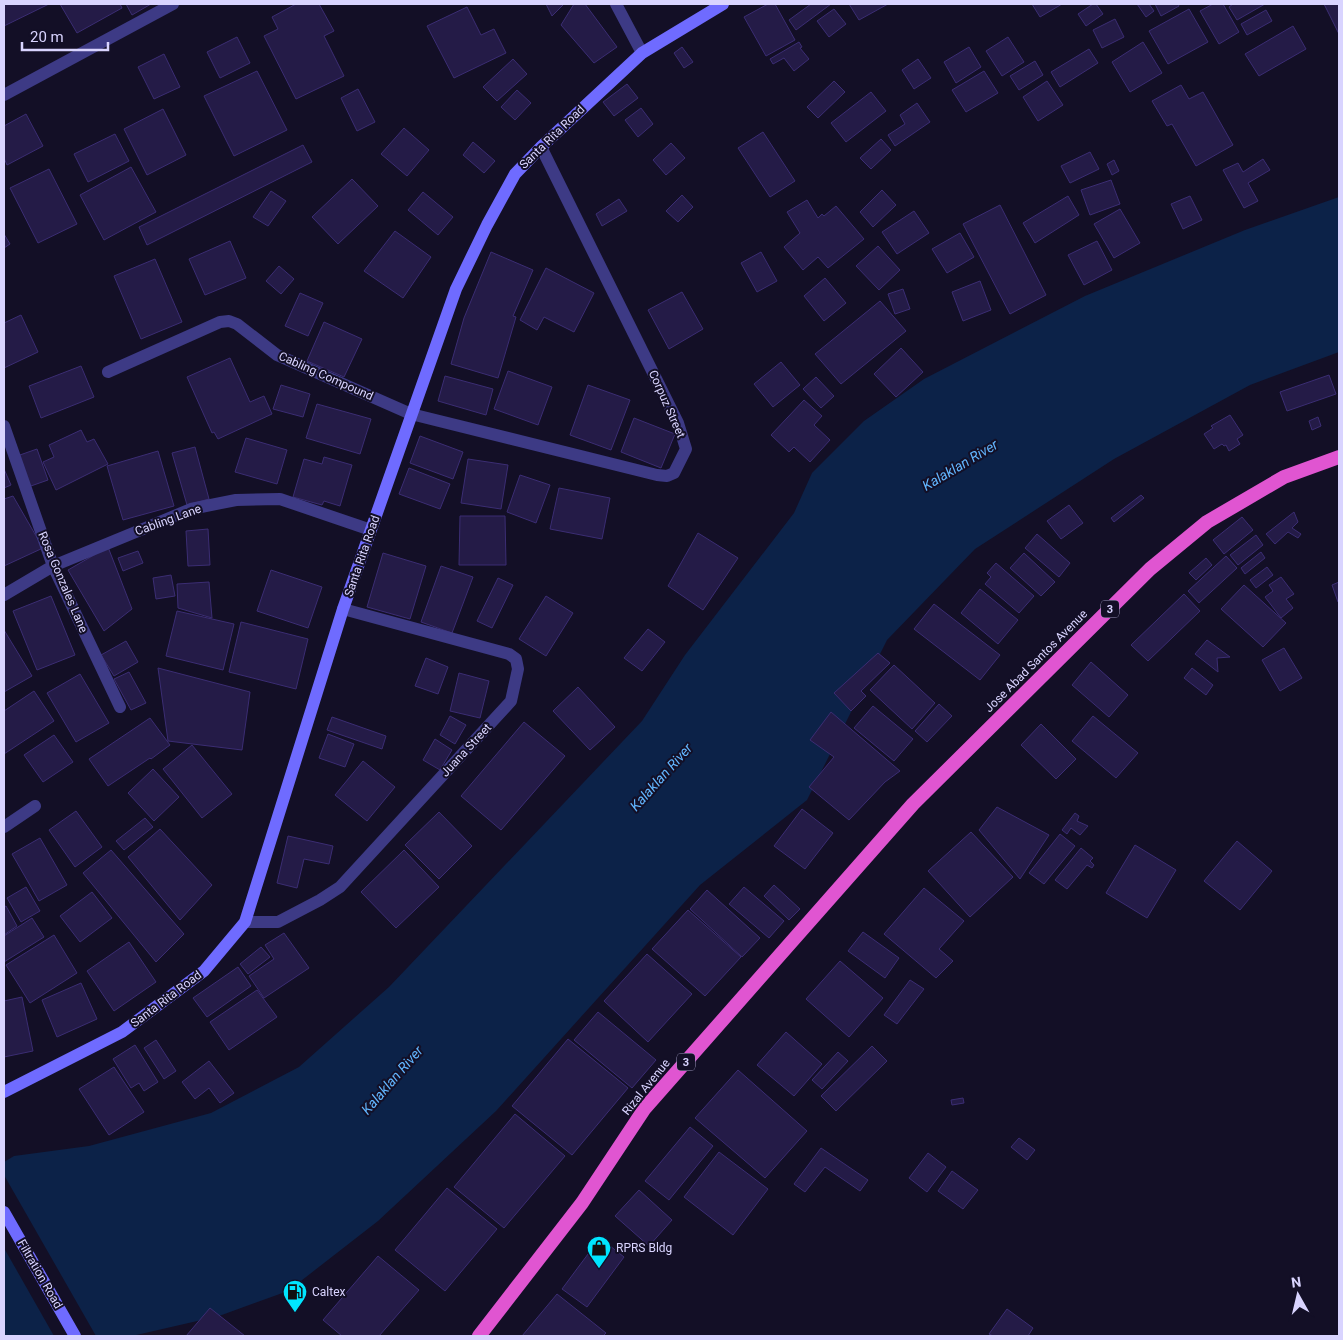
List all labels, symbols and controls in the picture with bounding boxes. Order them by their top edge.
scale bar [22,20,109,52]
text: 20 m [30,28,64,46]
street label: Santa Rita Road [517,102,587,172]
street label: Cabling Compound [277,349,375,403]
street label: Corpuz Street [646,368,688,440]
water label: Kalaklan River [919,436,1001,494]
street label: Cabling Lane [133,502,203,538]
street label: Santa Rita Road [342,514,382,598]
street label: Rosa Gonzales Lane [35,529,91,635]
road number: 3 [1101,600,1119,618]
street label: Jose Abad Santos Avenue [982,607,1090,715]
street label: Juana Street [438,720,494,779]
water label: Kalaklan River [627,740,696,814]
street label: Santa Rita Road [128,968,204,1030]
water label: Kalaklan River [358,1042,426,1117]
road number: 3 [677,1054,695,1070]
street label: Rizal Avenue [619,1056,673,1118]
shop icon: RPRS Bldg [586,1235,612,1269]
street label: Filtration Road [15,1237,65,1311]
place label: RPRS Bldg [616,1241,672,1255]
north arrow [1273,1270,1323,1320]
text: N [1290,1274,1302,1291]
fuel station icon: Caltex [282,1279,308,1313]
place label: Caltex [312,1285,346,1299]

